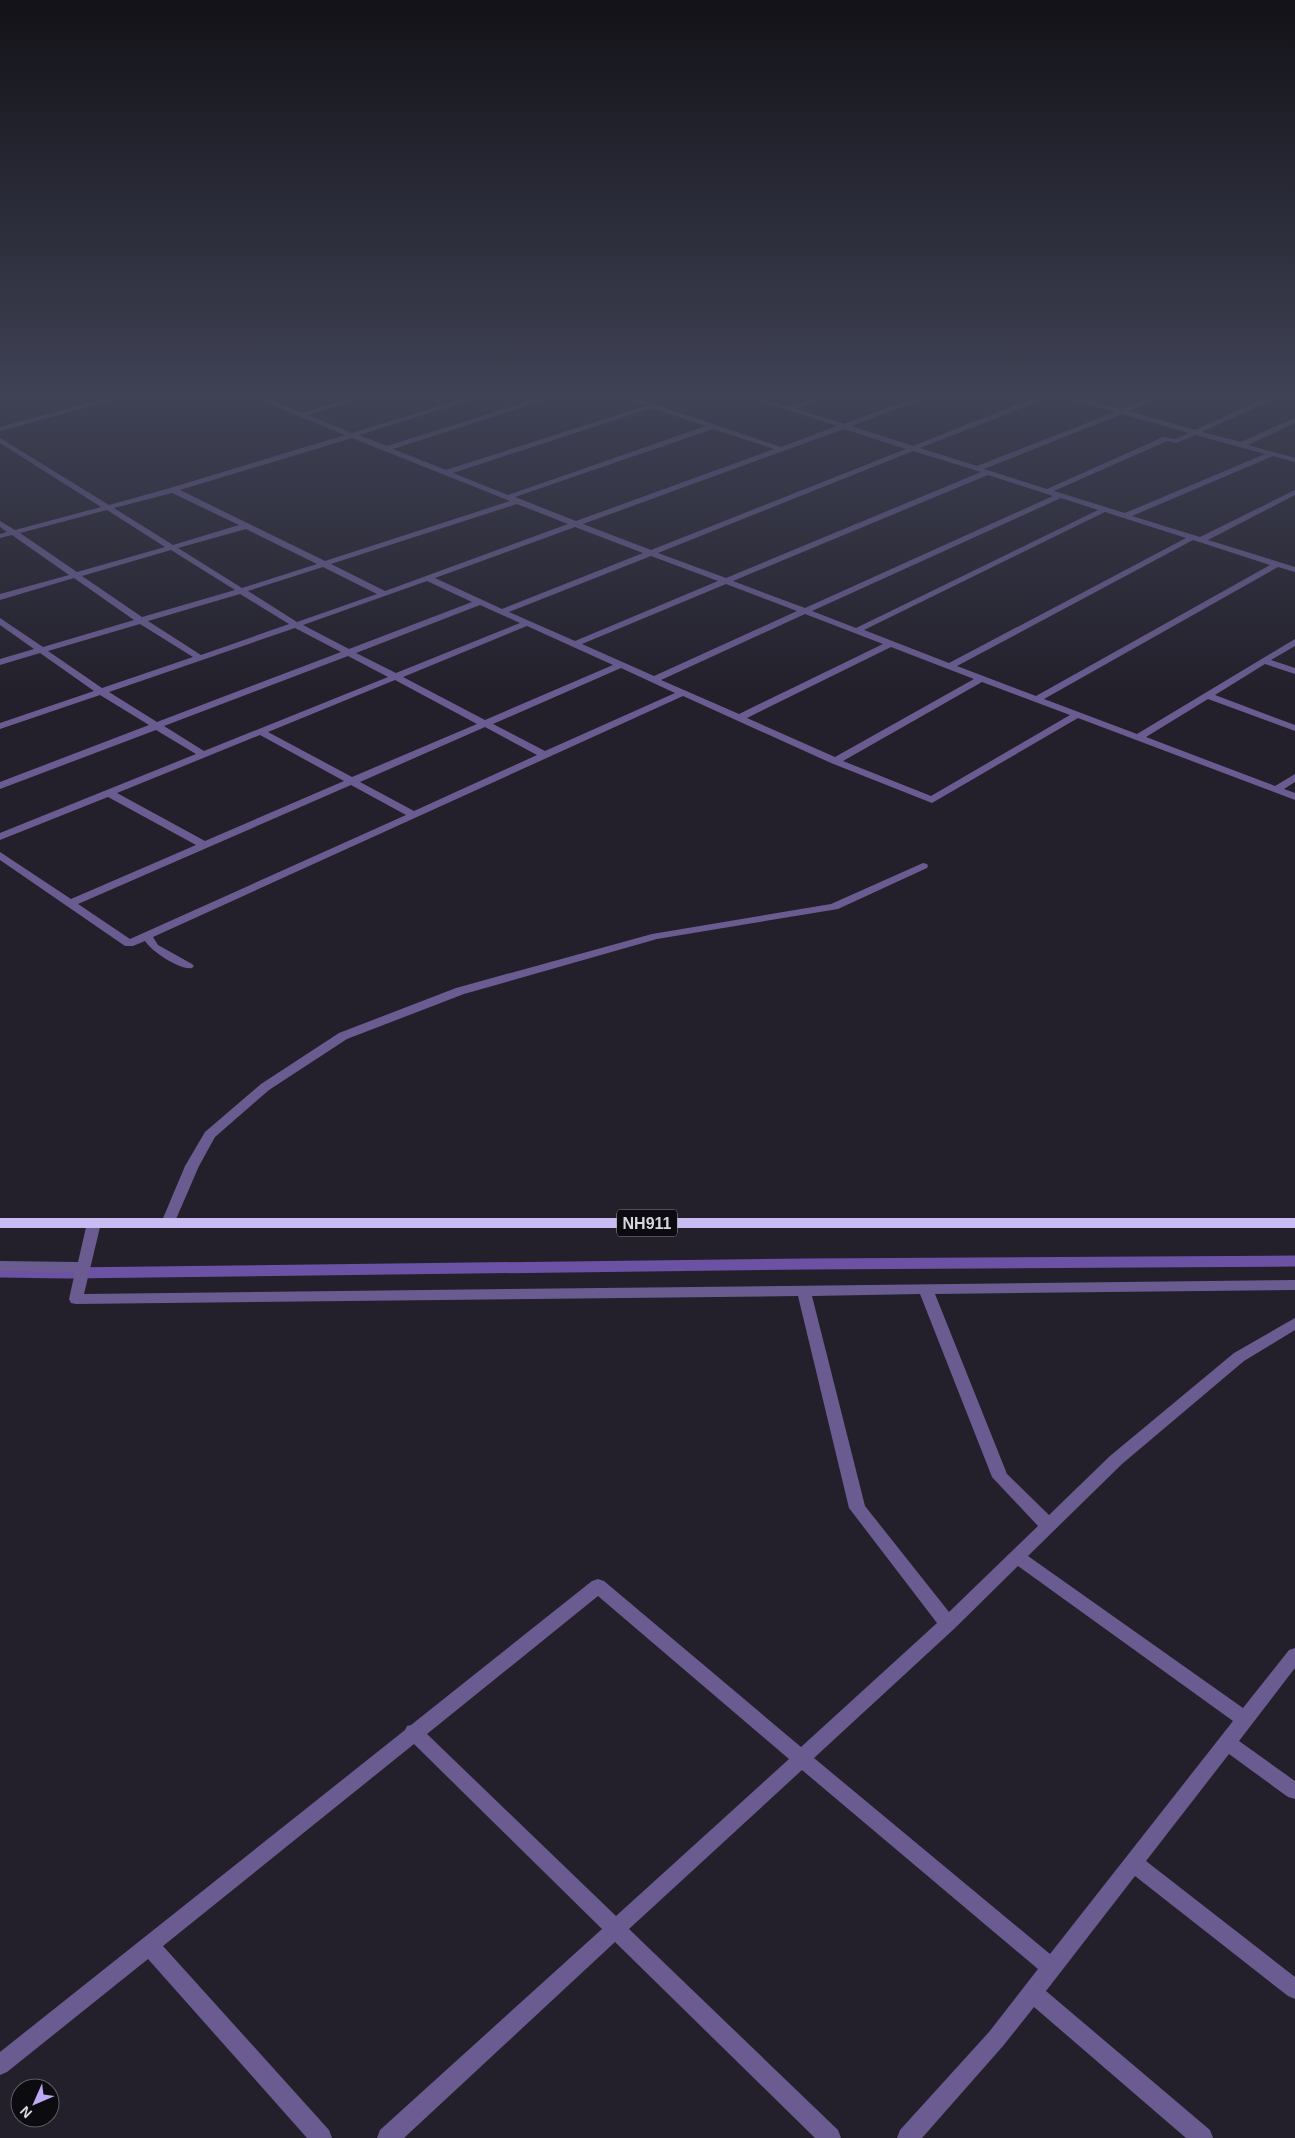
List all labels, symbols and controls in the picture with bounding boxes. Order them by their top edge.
road number: NH911 [617,1210,677,1236]
north arrow [10,2078,60,2128]
text: N [17,2103,35,2121]

